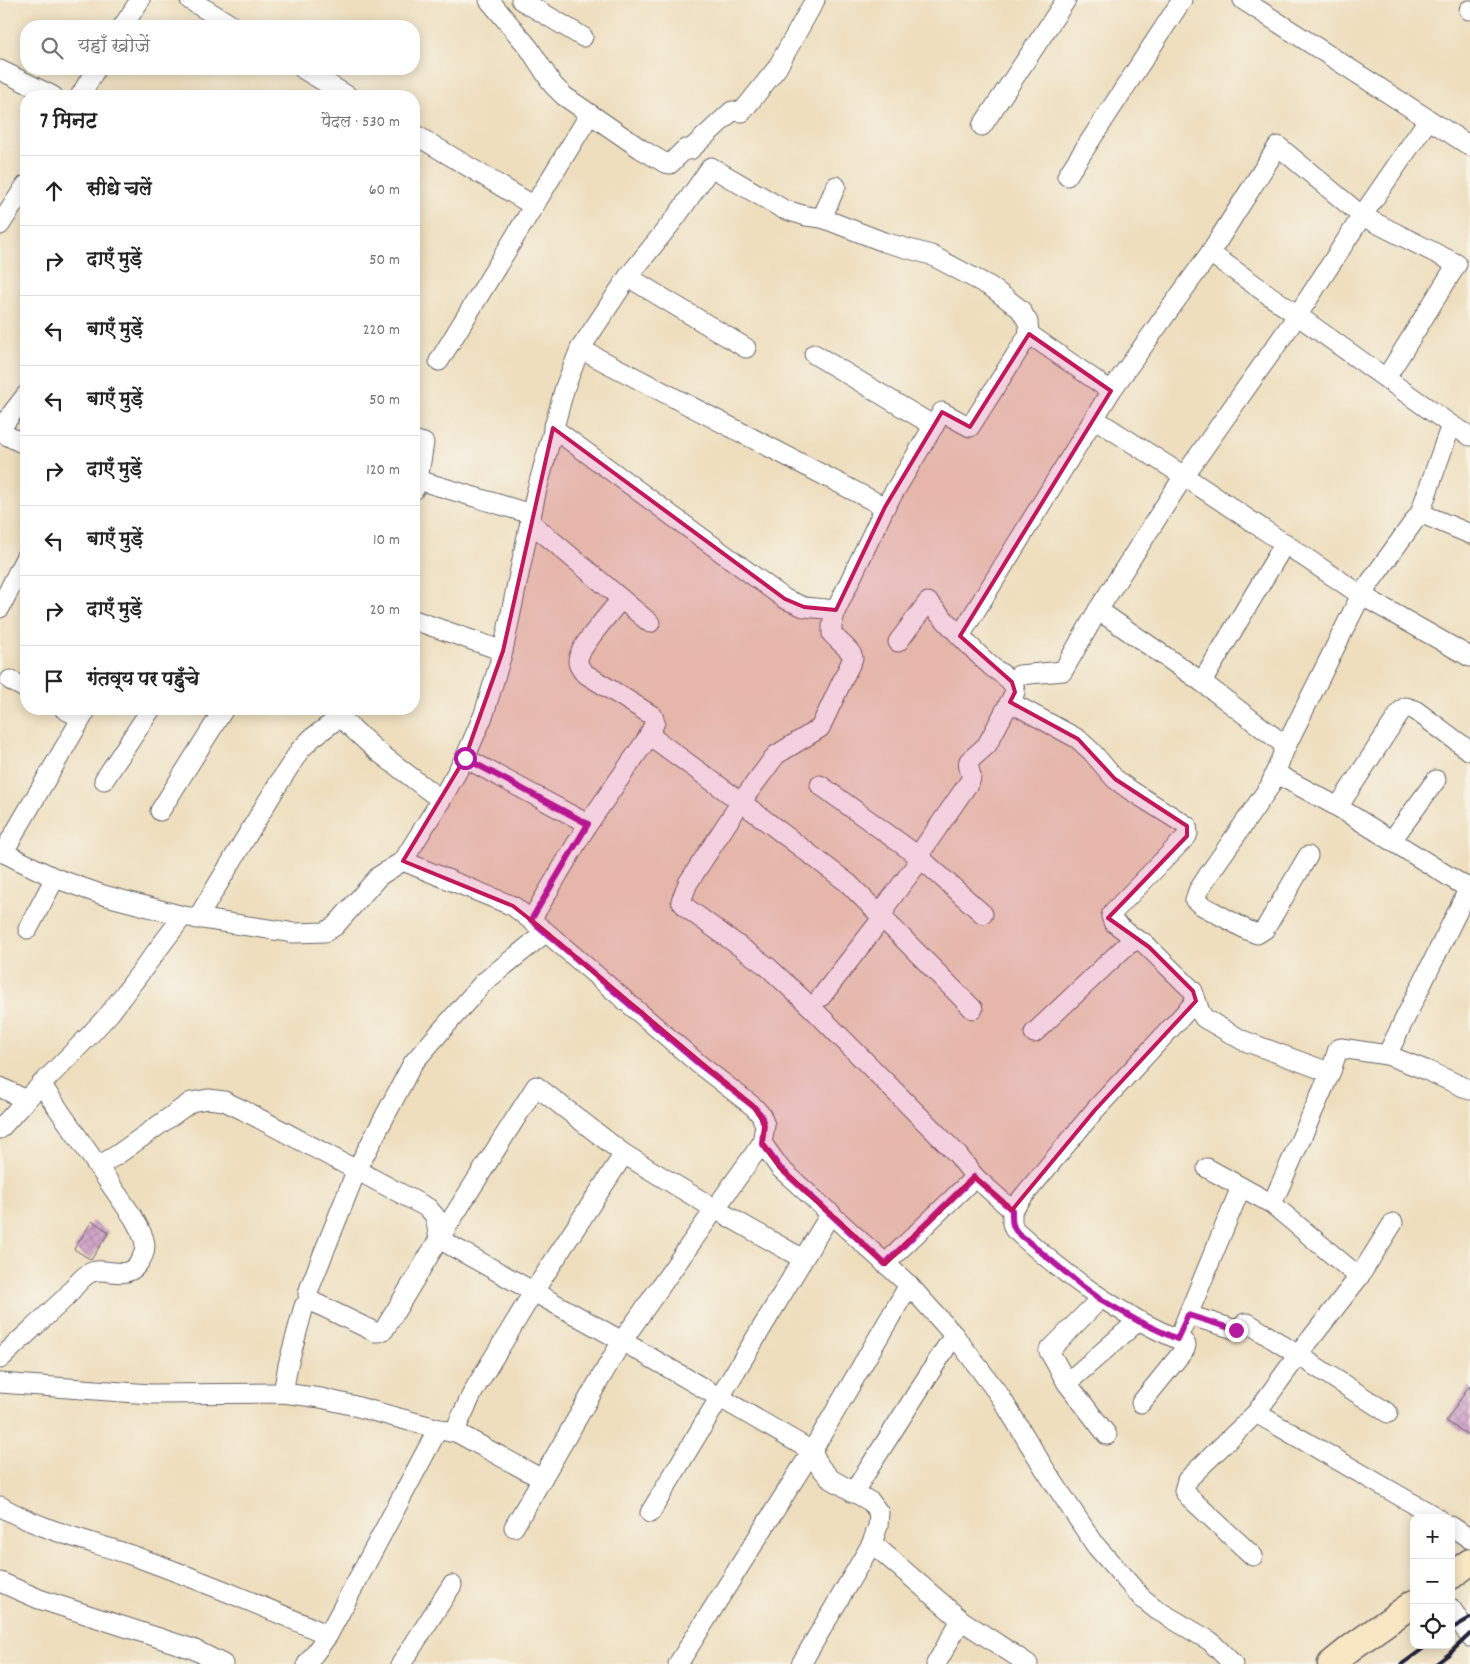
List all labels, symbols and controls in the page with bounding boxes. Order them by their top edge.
search box [20,20,420,75]
icon: search [38,34,66,62]
text: यहाँ खोजें [78,34,150,61]
text: 7 मिनट [40,108,97,138]
text: पैदल · 530 m [321,111,400,134]
icon: ahead [40,177,68,205]
text: सीधे चलें [87,177,152,204]
text: 60 m [369,179,400,202]
icon: right [40,247,68,275]
text: दाएँ मुड़ें [87,247,142,274]
text: 50 m [369,249,400,272]
icon: left [40,317,68,345]
text: बाएँ मुड़ें [87,317,143,344]
text: 220 m [363,319,400,342]
icon: left [40,387,68,415]
text: बाएँ मुड़ें [87,387,143,414]
text: 50 m [369,389,400,412]
icon: right [40,457,68,485]
text: दाएँ मुड़ें [87,457,142,484]
text: 120 m [366,459,400,482]
icon: left [40,527,68,555]
text: बाएँ मुड़ें [87,527,143,554]
text: 10 m [373,529,400,552]
icon: right [40,597,68,625]
text: दाएँ मुड़ें [87,597,142,624]
text: 20 m [370,599,400,622]
icon: arrive [40,667,68,695]
text: गंतव्य पर पहुँचे [87,667,199,694]
route start [454,747,477,770]
route end [1225,1319,1248,1342]
map controls [1410,1514,1455,1649]
button: + [1410,1514,1455,1559]
button: − [1410,1559,1455,1604]
button: locate [1410,1604,1455,1649]

